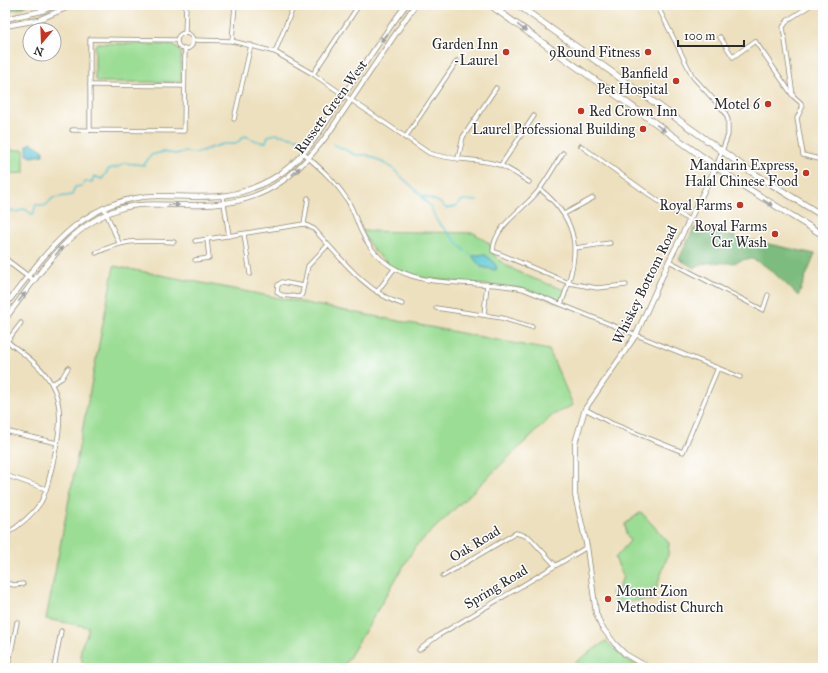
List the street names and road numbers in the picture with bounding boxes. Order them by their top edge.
street label: Russett Green West [291,57,371,157]
street label: Whiskey Bottom Road [609,223,681,347]
street label: Oak Road [447,522,503,566]
street label: Spring Road [461,561,531,613]

